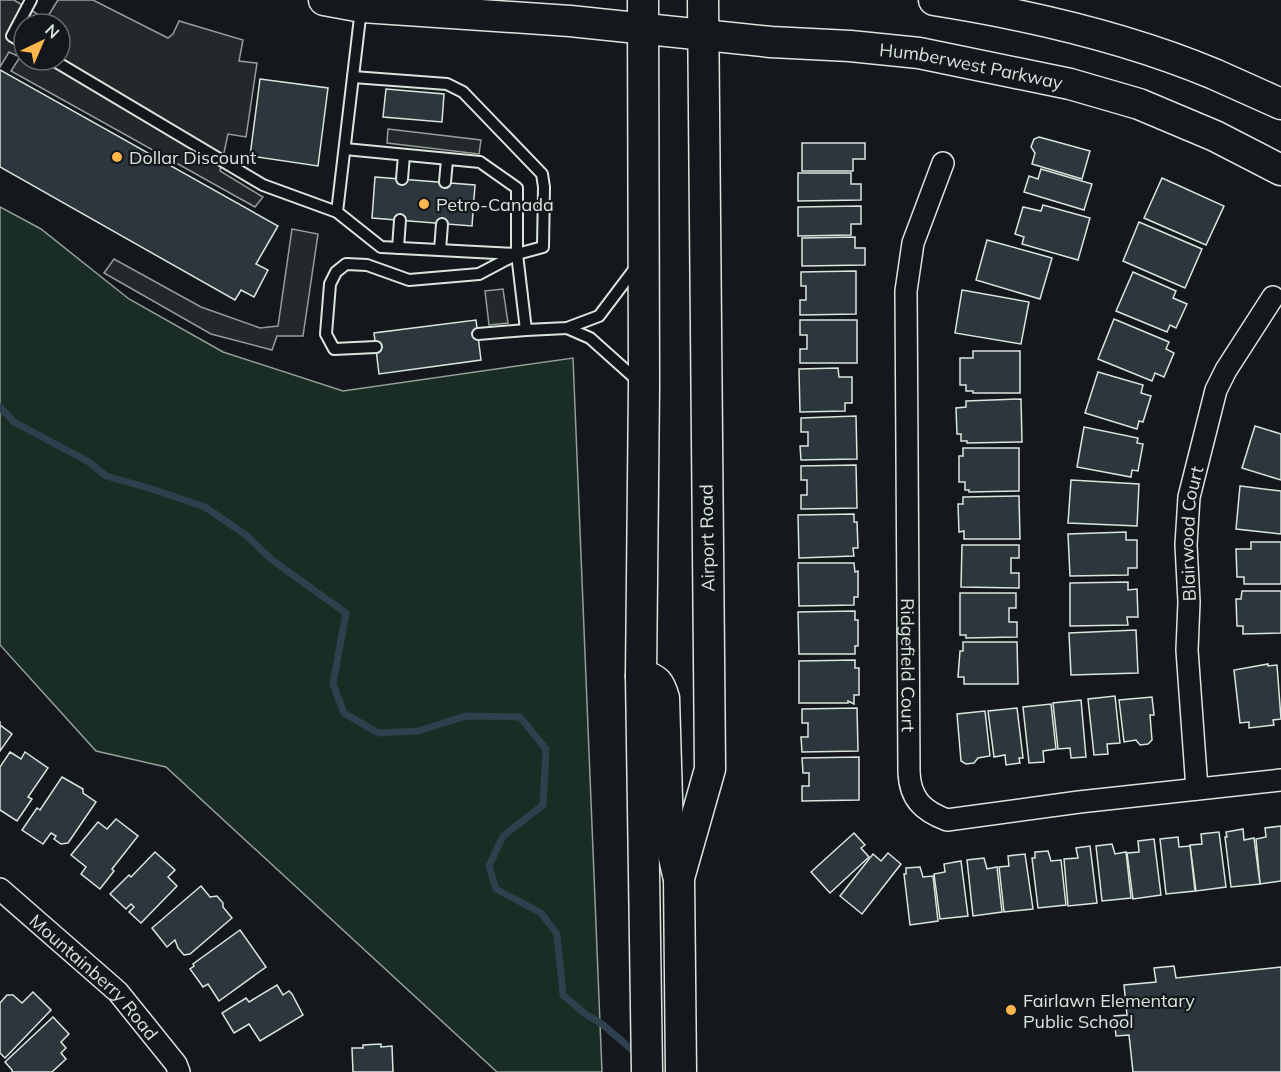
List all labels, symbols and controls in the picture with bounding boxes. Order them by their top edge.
north arrow [12,12,72,72]
text: N [41,20,64,43]
street label: Humberwest Parkway [878,38,1065,94]
place label: Dollar Discount [129,146,256,169]
marker: Dollar Discount [110,150,124,164]
place label: Petro-Canada [436,193,554,216]
marker: Petro-Canada [417,197,431,211]
street label: Blairwood Court [1174,464,1208,602]
street label: Airport Road [695,484,719,592]
street label: Ridgefield Court [896,598,920,732]
street label: Mountainberry Road [25,909,163,1044]
place label: Fairlawn Elementary Public School [1023,989,1195,1033]
marker: Fairlawn Elementary Public School [1004,1003,1018,1017]

